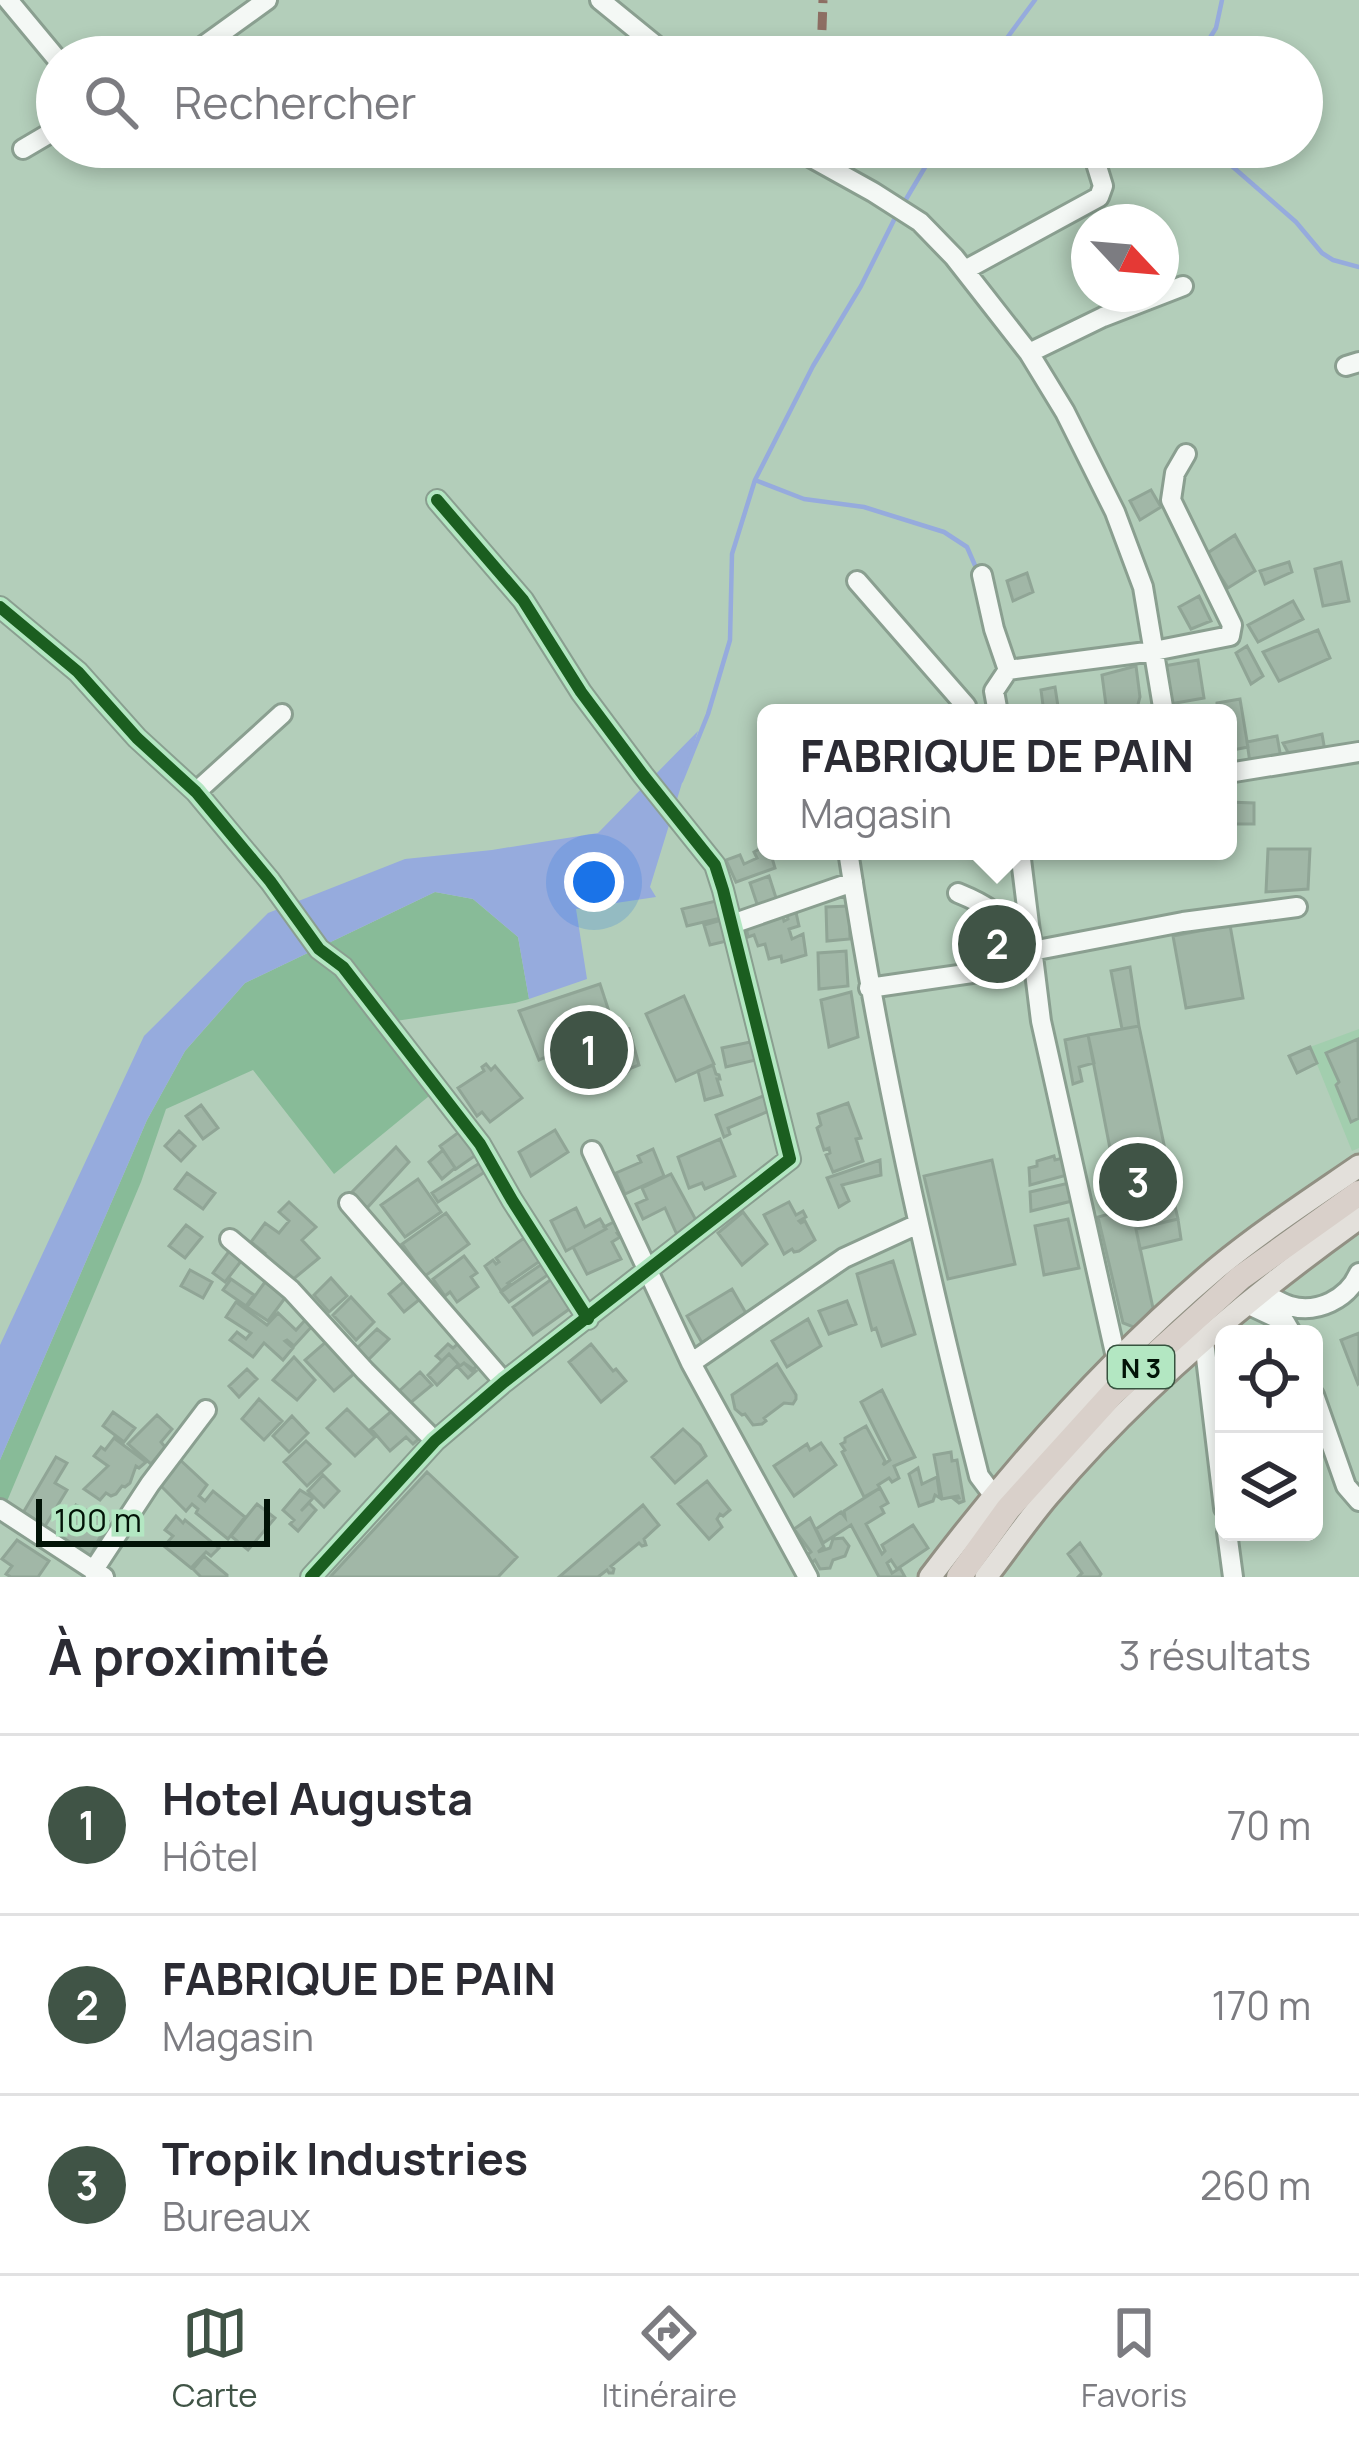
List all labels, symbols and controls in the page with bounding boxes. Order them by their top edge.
search box [36,36,1323,168]
icon: search [78,69,144,135]
text: Rechercher [174,71,417,133]
north arrow [1071,204,1179,312]
popup [757,704,1237,860]
text: FABRIQUE DE PAIN [800,724,1194,786]
text: Magasin [800,786,952,840]
your location [564,852,624,912]
pin: 2 [958,899,1036,989]
pin: 1 [550,1005,628,1095]
pin: 3 [1099,1137,1177,1227]
map controls [1215,1325,1323,1541]
button: locate [1215,1325,1323,1433]
road number: N 3 [1108,1346,1174,1388]
button: layers [1215,1433,1323,1541]
scale bar [36,1493,270,1546]
text: 100 m [54,1497,142,1542]
text: À proximité [48,1621,330,1690]
text: 3 résultats [1119,1628,1311,1682]
text: Hotel Augusta [162,1767,473,1829]
text: 1 [78,1798,96,1852]
text: 70 m [1227,1798,1311,1852]
text: Hôtel [162,1829,259,1883]
text: FABRIQUE DE PAIN [162,1947,556,2009]
text: 2 [75,1978,99,2032]
text: 170 m [1212,1978,1311,2032]
text: Magasin [162,2009,314,2063]
text: Tropik Industries [162,2127,528,2189]
text: 3 [76,2158,98,2212]
text: 260 m [1200,2158,1311,2212]
text: Bureaux [162,2189,311,2243]
tab: Carte [172,2300,258,2417]
tab: Itinéraire [601,2300,737,2417]
tab: Favoris [1081,2300,1187,2417]

